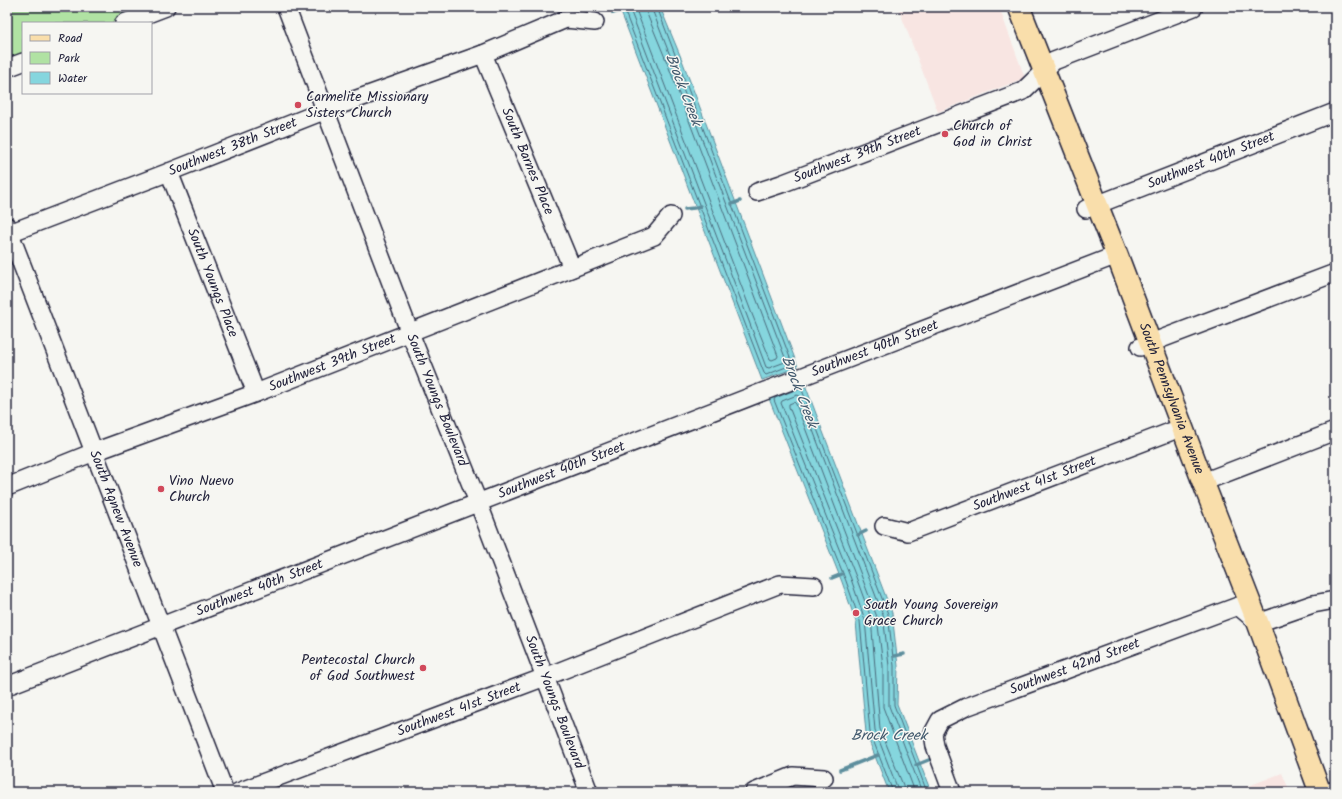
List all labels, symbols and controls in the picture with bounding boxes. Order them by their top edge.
legend [22,22,152,94]
text: Road [58,29,83,48]
text: Park [58,49,80,68]
water label: Brock Creek [658,50,708,131]
text: Water [58,69,88,88]
place label: Carmelite Missionary Sisters Church [306,86,429,124]
marker: Carmelite Missionary Sisters Church [293,100,303,110]
street label: South Barnes Place [495,104,560,219]
street label: Southwest 38th Street [165,111,301,182]
place label: Church of God in Christ [953,115,1033,153]
street label: Southwest 39th Street [790,120,925,189]
street label: Southwest 40th Street [1144,125,1278,195]
marker: Church of God in Christ [940,129,950,139]
street label: South Youngs Place [181,225,244,341]
street label: Southwest 40th Street [808,314,942,383]
street label: South Pennsylvania Avenue [1133,319,1210,478]
street label: Southwest 39th Street [265,328,400,398]
street label: South Youngs Boulevard [400,330,474,471]
water label: Brock Creek [774,352,824,433]
street label: Southwest 40th Street [495,435,629,505]
street label: South Agnew Avenue [83,447,149,571]
street label: Southwest 41st Street [969,450,1100,517]
place label: Vino Nuevo Church [169,470,234,508]
marker: Vino Nuevo Church [156,484,166,494]
street label: Southwest 40th Street [193,553,327,622]
place label: South Young Sovereign Grace Church [864,594,998,632]
marker: South Young Sovereign Grace Church [851,608,861,618]
street label: South Youngs Boulevard [519,632,590,773]
street label: Southwest 42nd Street [1006,632,1144,701]
place label: Pentecostal Church of God Southwest [301,649,416,687]
marker: Pentecostal Church of God Southwest [418,663,428,673]
street label: Southwest 41st Street [394,676,525,742]
water label: Brock Creek [851,724,929,748]

